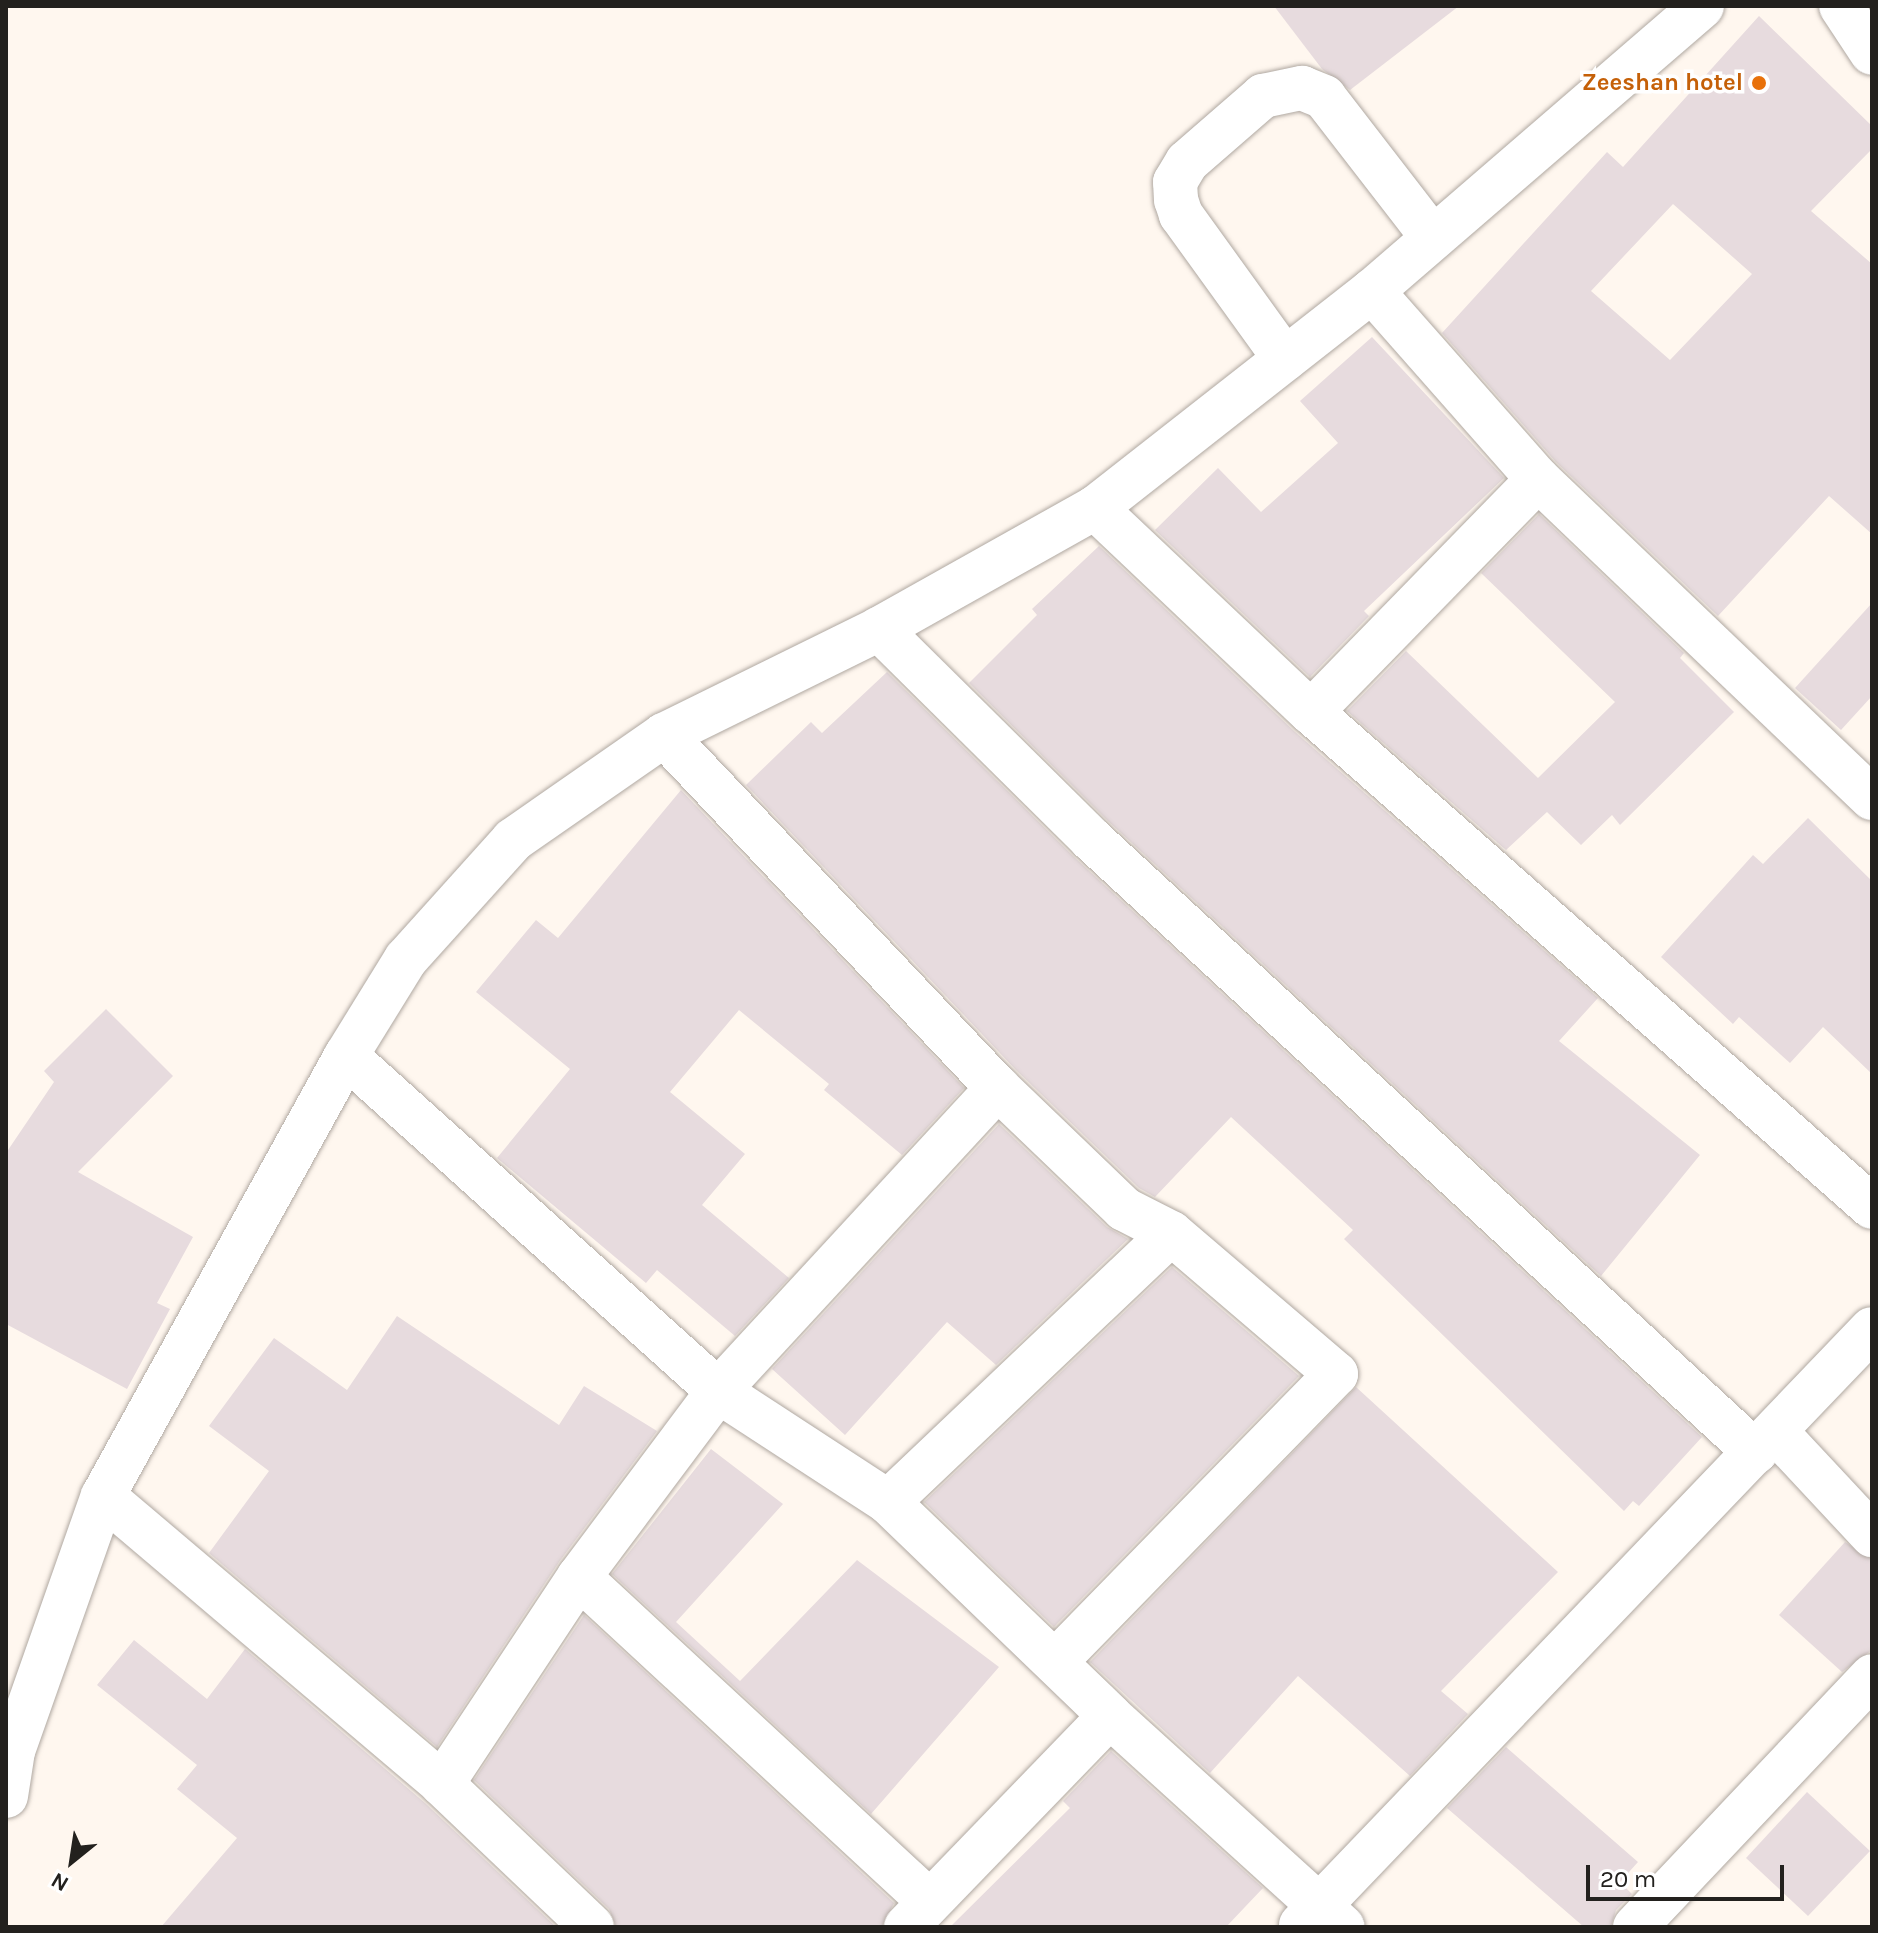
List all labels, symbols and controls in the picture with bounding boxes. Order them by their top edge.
place label: Zeeshan hotel [1582,69,1743,97]
marker: Zeeshan hotel [1750,74,1768,92]
north arrow [32,1821,112,1901]
scale bar [1590,1849,1788,1899]
text: 20 m [1600,1865,1656,1893]
text: N [47,1867,73,1897]

